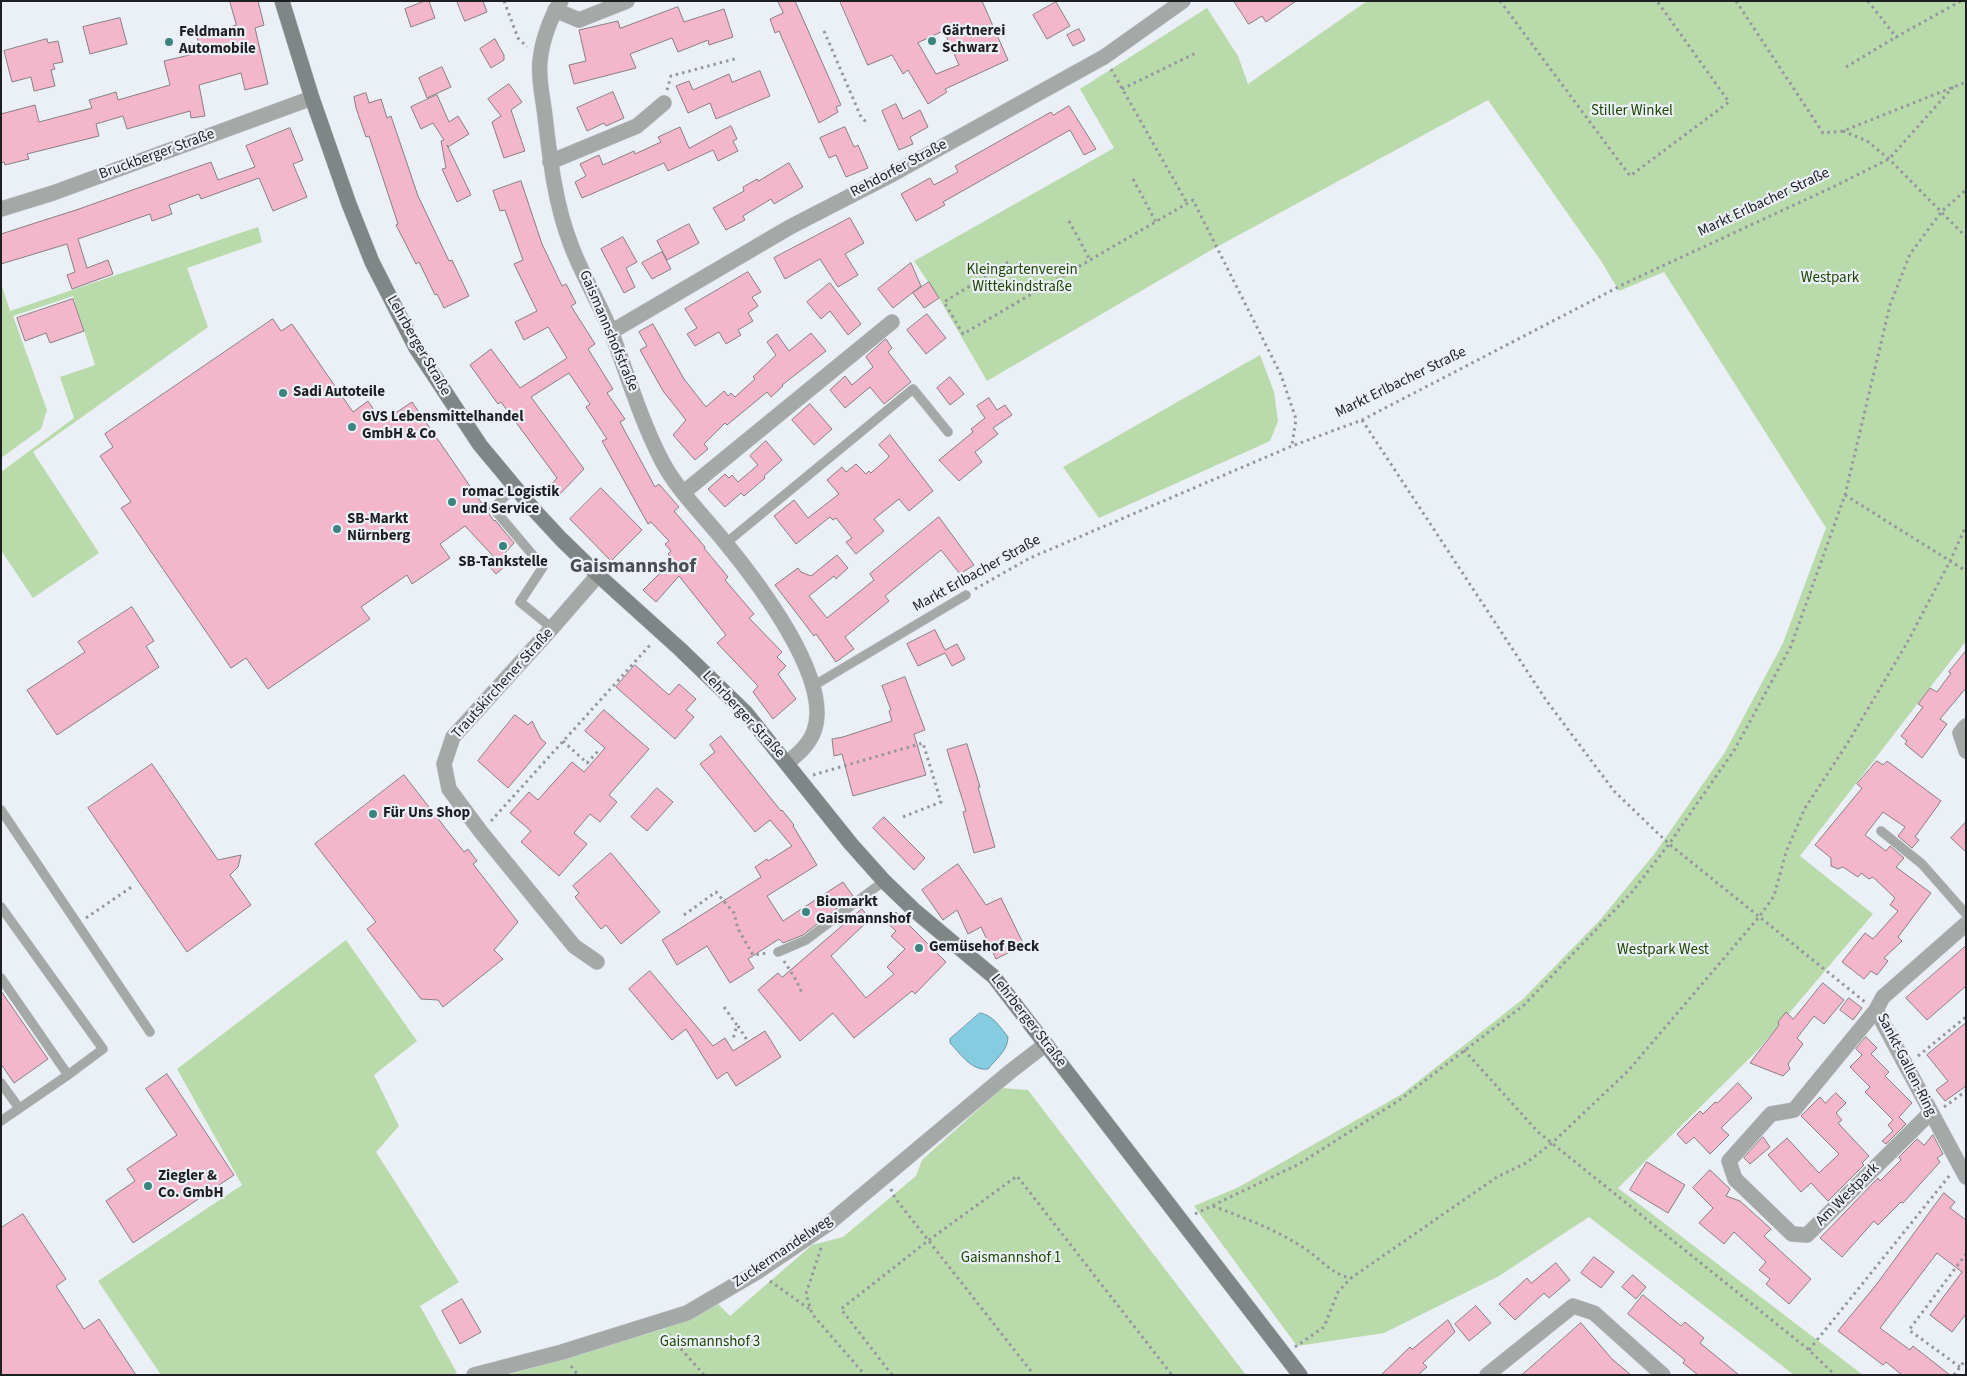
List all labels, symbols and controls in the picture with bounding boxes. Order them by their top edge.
place label: Gärtnerei Schwarz [942,23,1005,58]
place label: Feldmann Automobile [179,24,256,59]
marker: Gärtnerei Schwarz [926,35,938,47]
marker: Feldmann Automobile [163,36,175,48]
park label: Stiller Winkel [1591,103,1673,121]
street label: Bruckberger Straße [97,126,217,184]
street label: Rehdorfer Straße [848,136,950,202]
street label: Markt Erlbacher Straße [1695,165,1833,241]
park label: Kleingartenverein Wittekindstraße [966,262,1078,297]
street label: Gaismannshofstraße [574,268,642,394]
park label: Westpark [1801,270,1859,288]
street label: Lehrberger Straße [382,293,454,399]
street label: Markt Erlbacher Straße [1333,344,1469,422]
place label: Sadi Autoteile [293,384,385,402]
marker: Sadi Autoteile [277,387,289,399]
place label: GVS Lebensmittelhandel GmbH & Co [362,409,523,444]
marker: GVS Lebensmittelhandel GmbH & Co [346,421,358,433]
place label: romac Logistik und Service [462,484,559,519]
marker: romac Logistik und Service [446,496,458,508]
place label: SB-Markt Nürnberg [347,511,410,546]
marker: SB-Markt Nürnberg [331,523,343,535]
street label: Markt Erlbacher Straße [910,531,1044,617]
marker: SB-Tankstelle [497,540,509,552]
place label: SB-Tankstelle [458,554,548,572]
district label: Gaismannshof [570,556,696,580]
street label: Trautskirchener Straße [449,625,557,743]
street label: Lehrberger Straße [698,668,788,762]
place label: Für Uns Shop [383,805,470,823]
marker: Für Uns Shop [367,808,379,820]
place label: Biomarkt Gaismannshof [816,894,911,929]
marker: Biomarkt Gaismannshof [800,906,812,918]
place label: Gemüsehof Beck [929,939,1039,957]
marker: Gemüsehof Beck [913,942,925,954]
park label: Westpark West [1617,942,1709,960]
street label: Lehrberger Straße [986,971,1070,1071]
street label: Sankt-Gallen-Ring [1872,1011,1940,1119]
street label: Am Westpark [1813,1160,1883,1230]
place label: Ziegler & Co. GmbH [158,1168,224,1203]
marker: Ziegler & Co. GmbH [142,1180,154,1192]
street label: Zuckermandelweg [730,1212,836,1292]
park label: Gaismannshof 1 [961,1250,1061,1268]
park label: Gaismannshof 3 [660,1334,760,1352]

